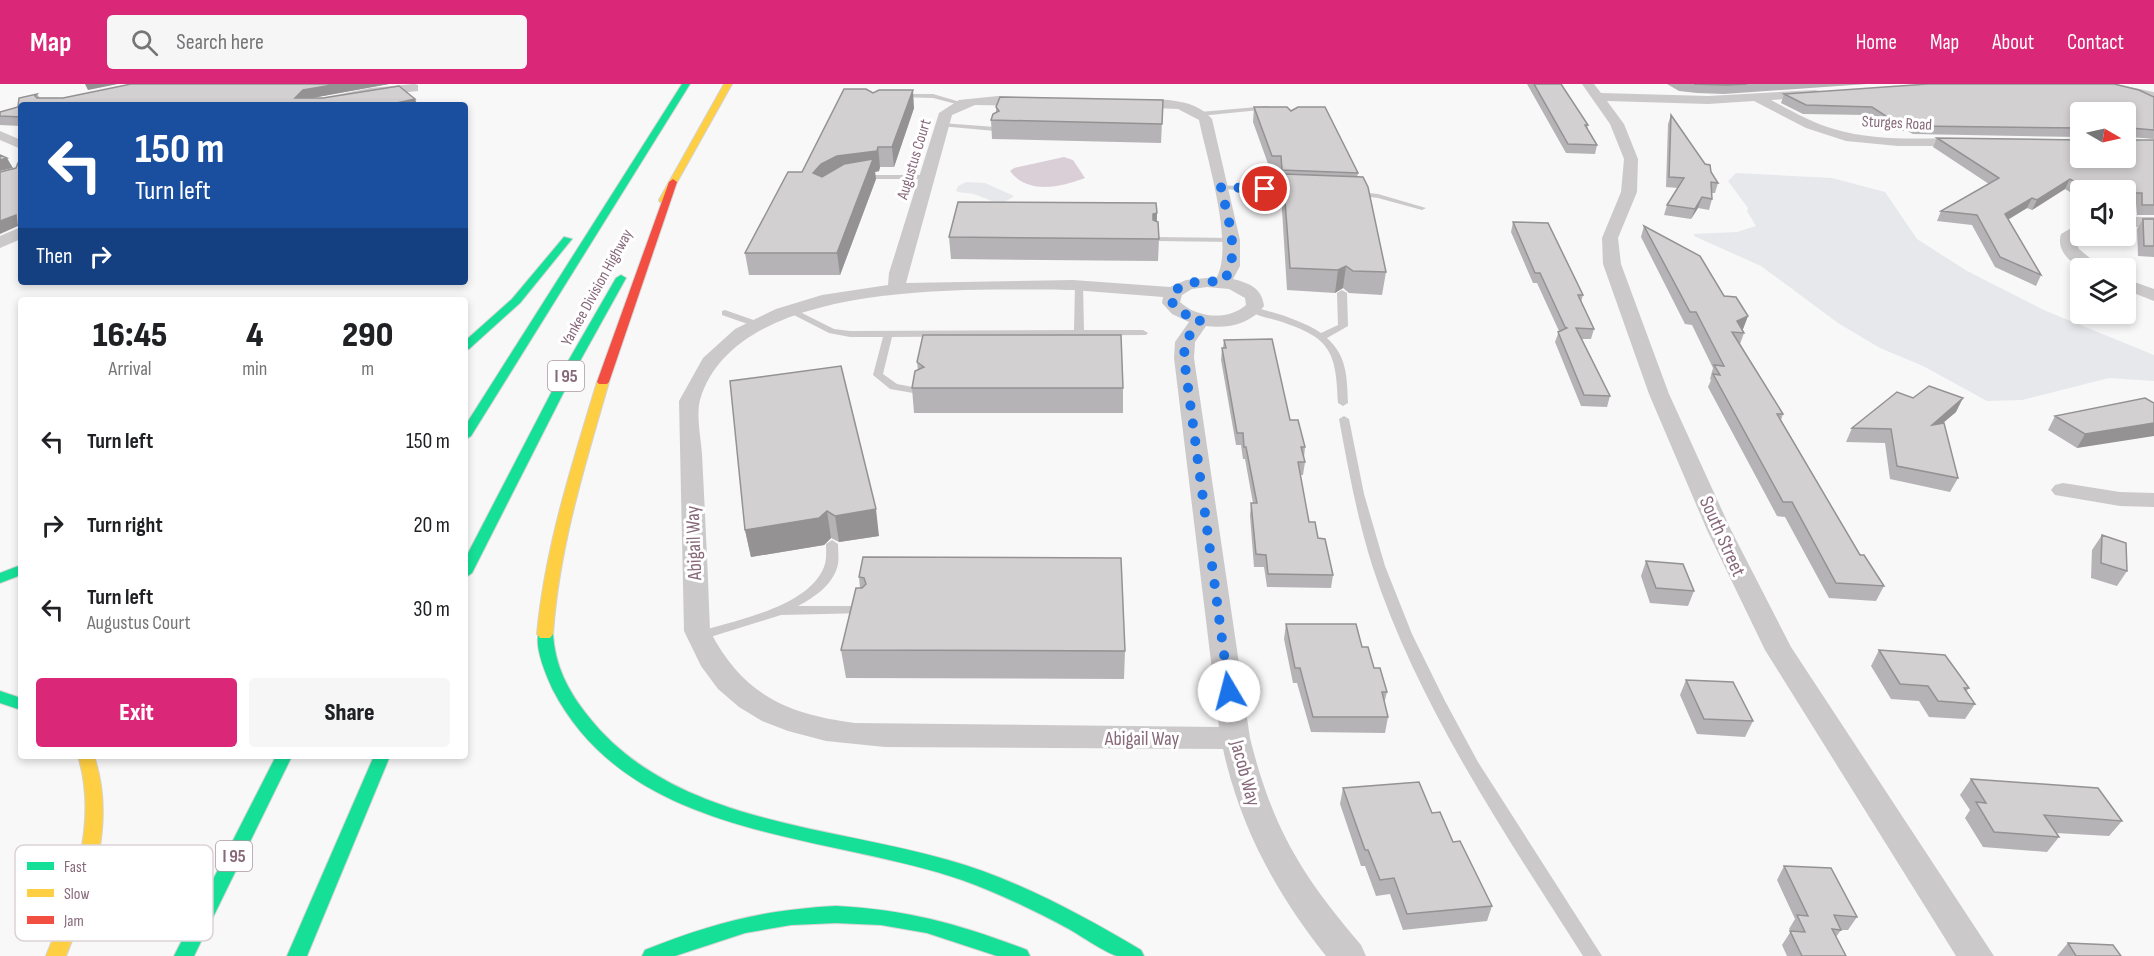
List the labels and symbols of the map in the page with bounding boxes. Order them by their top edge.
north arrow [2070,102,2136,168]
street label: Sturges Road [1861,112,1933,135]
street label: Augustus Court [893,117,936,203]
pin [1239,163,1290,214]
street label: Yankee Division Highway [557,226,637,349]
road number: I 95 [548,361,584,391]
street label: South Street [1694,493,1750,580]
street label: Abigail Way [681,505,707,582]
position arrow [1197,659,1261,723]
street label: Abigail Way [1104,727,1180,751]
street label: Jacob Way [1224,737,1265,809]
road number: I 95 [216,841,252,871]
legend [15,845,213,941]
text: Fast [64,858,87,877]
text: Slow [64,885,89,904]
text: Jam [63,912,84,931]

